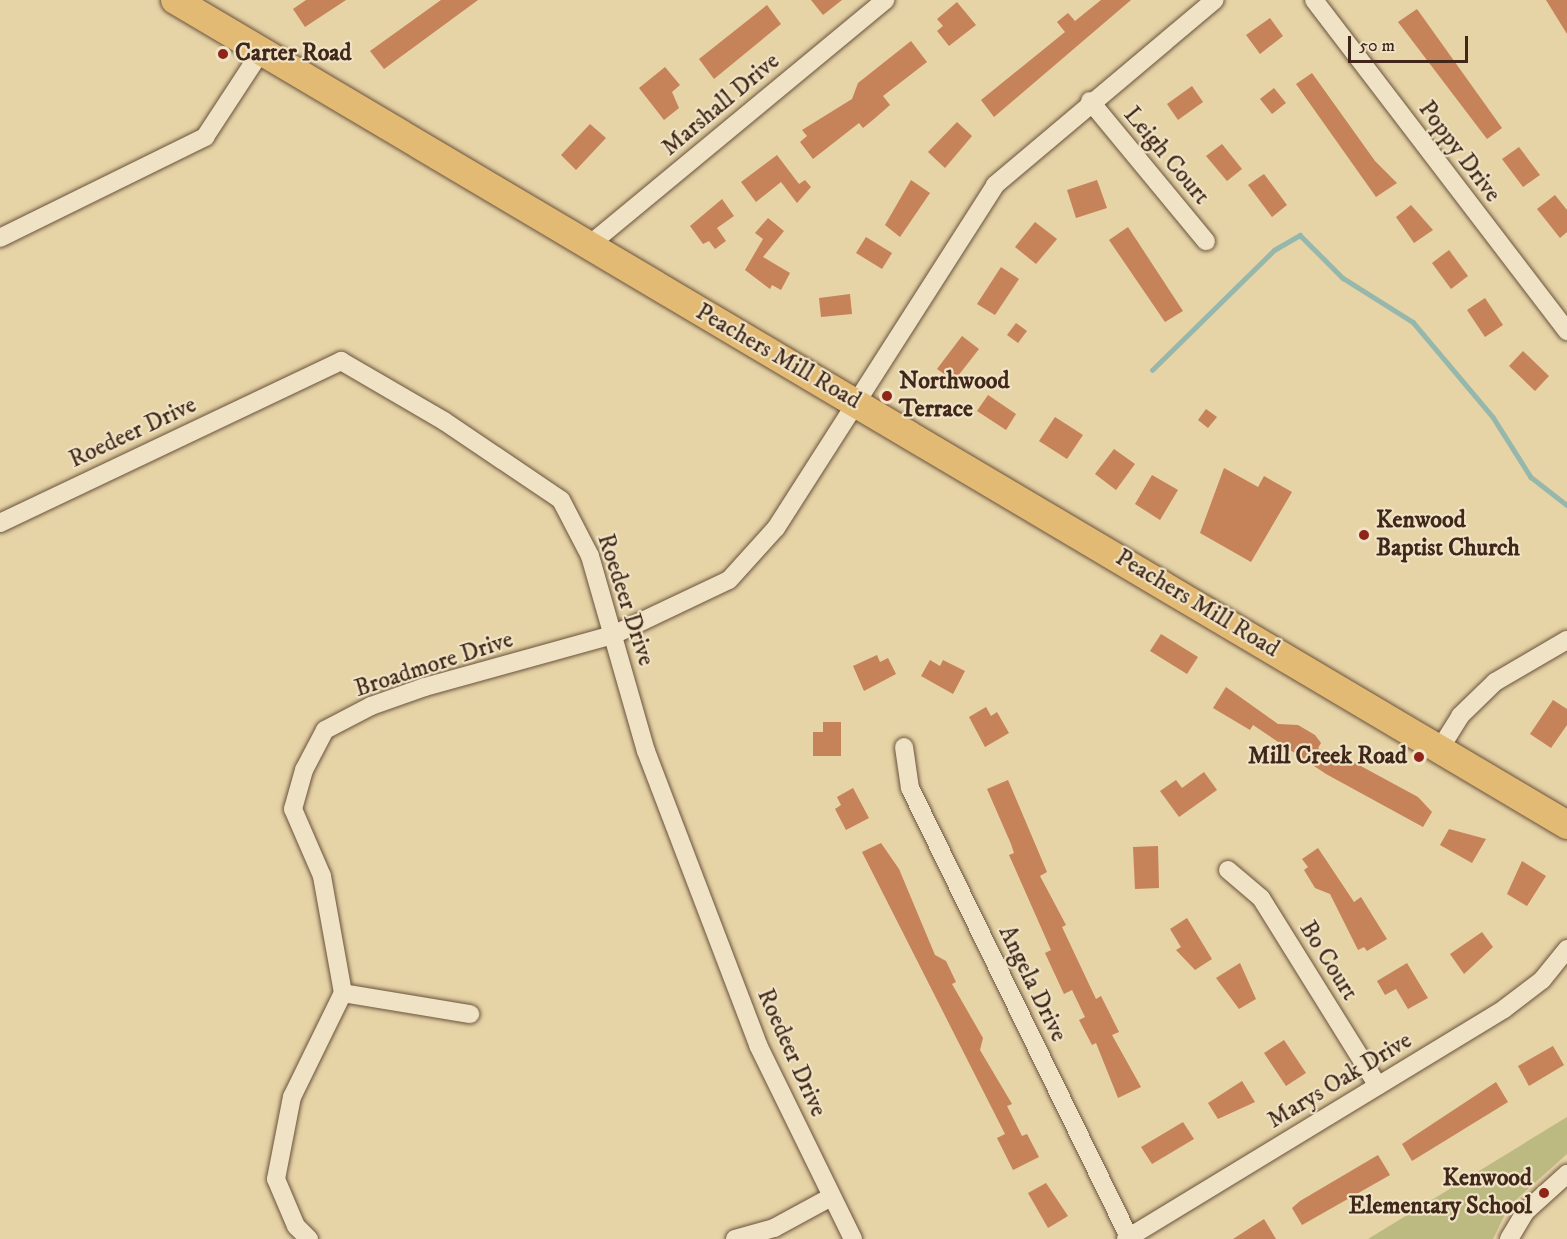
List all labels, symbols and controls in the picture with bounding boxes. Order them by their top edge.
scale bar [1351,24,1471,62]
text: 50 m [1359,35,1395,57]
place label: Carter Road [235,40,351,68]
marker: Carter Road [216,47,230,61]
street label: Marshall Drive [656,47,786,163]
street label: Poppy Drive [1412,96,1506,208]
street label: Leigh Court [1117,101,1215,211]
street label: Peachers Mill Road [690,298,866,416]
place label: Northwood Terrace [899,368,1009,424]
marker: Northwood Terrace [880,389,894,403]
street label: Roedeer Drive [65,391,201,475]
place label: Kenwood Baptist Church [1376,507,1520,563]
marker: Kenwood Baptist Church [1357,528,1371,542]
street label: Roedeer Drive [590,530,660,670]
street label: Peachers Mill Road [1110,544,1284,664]
street label: Broadmore Drive [351,626,517,704]
place label: Mill Creek Road [1248,743,1407,771]
marker: Mill Creek Road [1412,750,1426,764]
street label: Bo Court [1293,916,1363,1006]
street label: Angela Drive [992,921,1072,1047]
street label: Roedeer Drive [750,985,832,1121]
street label: Marys Oak Drive [1263,1027,1417,1135]
place label: Kenwood Elementary School [1348,1165,1532,1221]
marker: Kenwood Elementary School [1537,1186,1551,1200]

